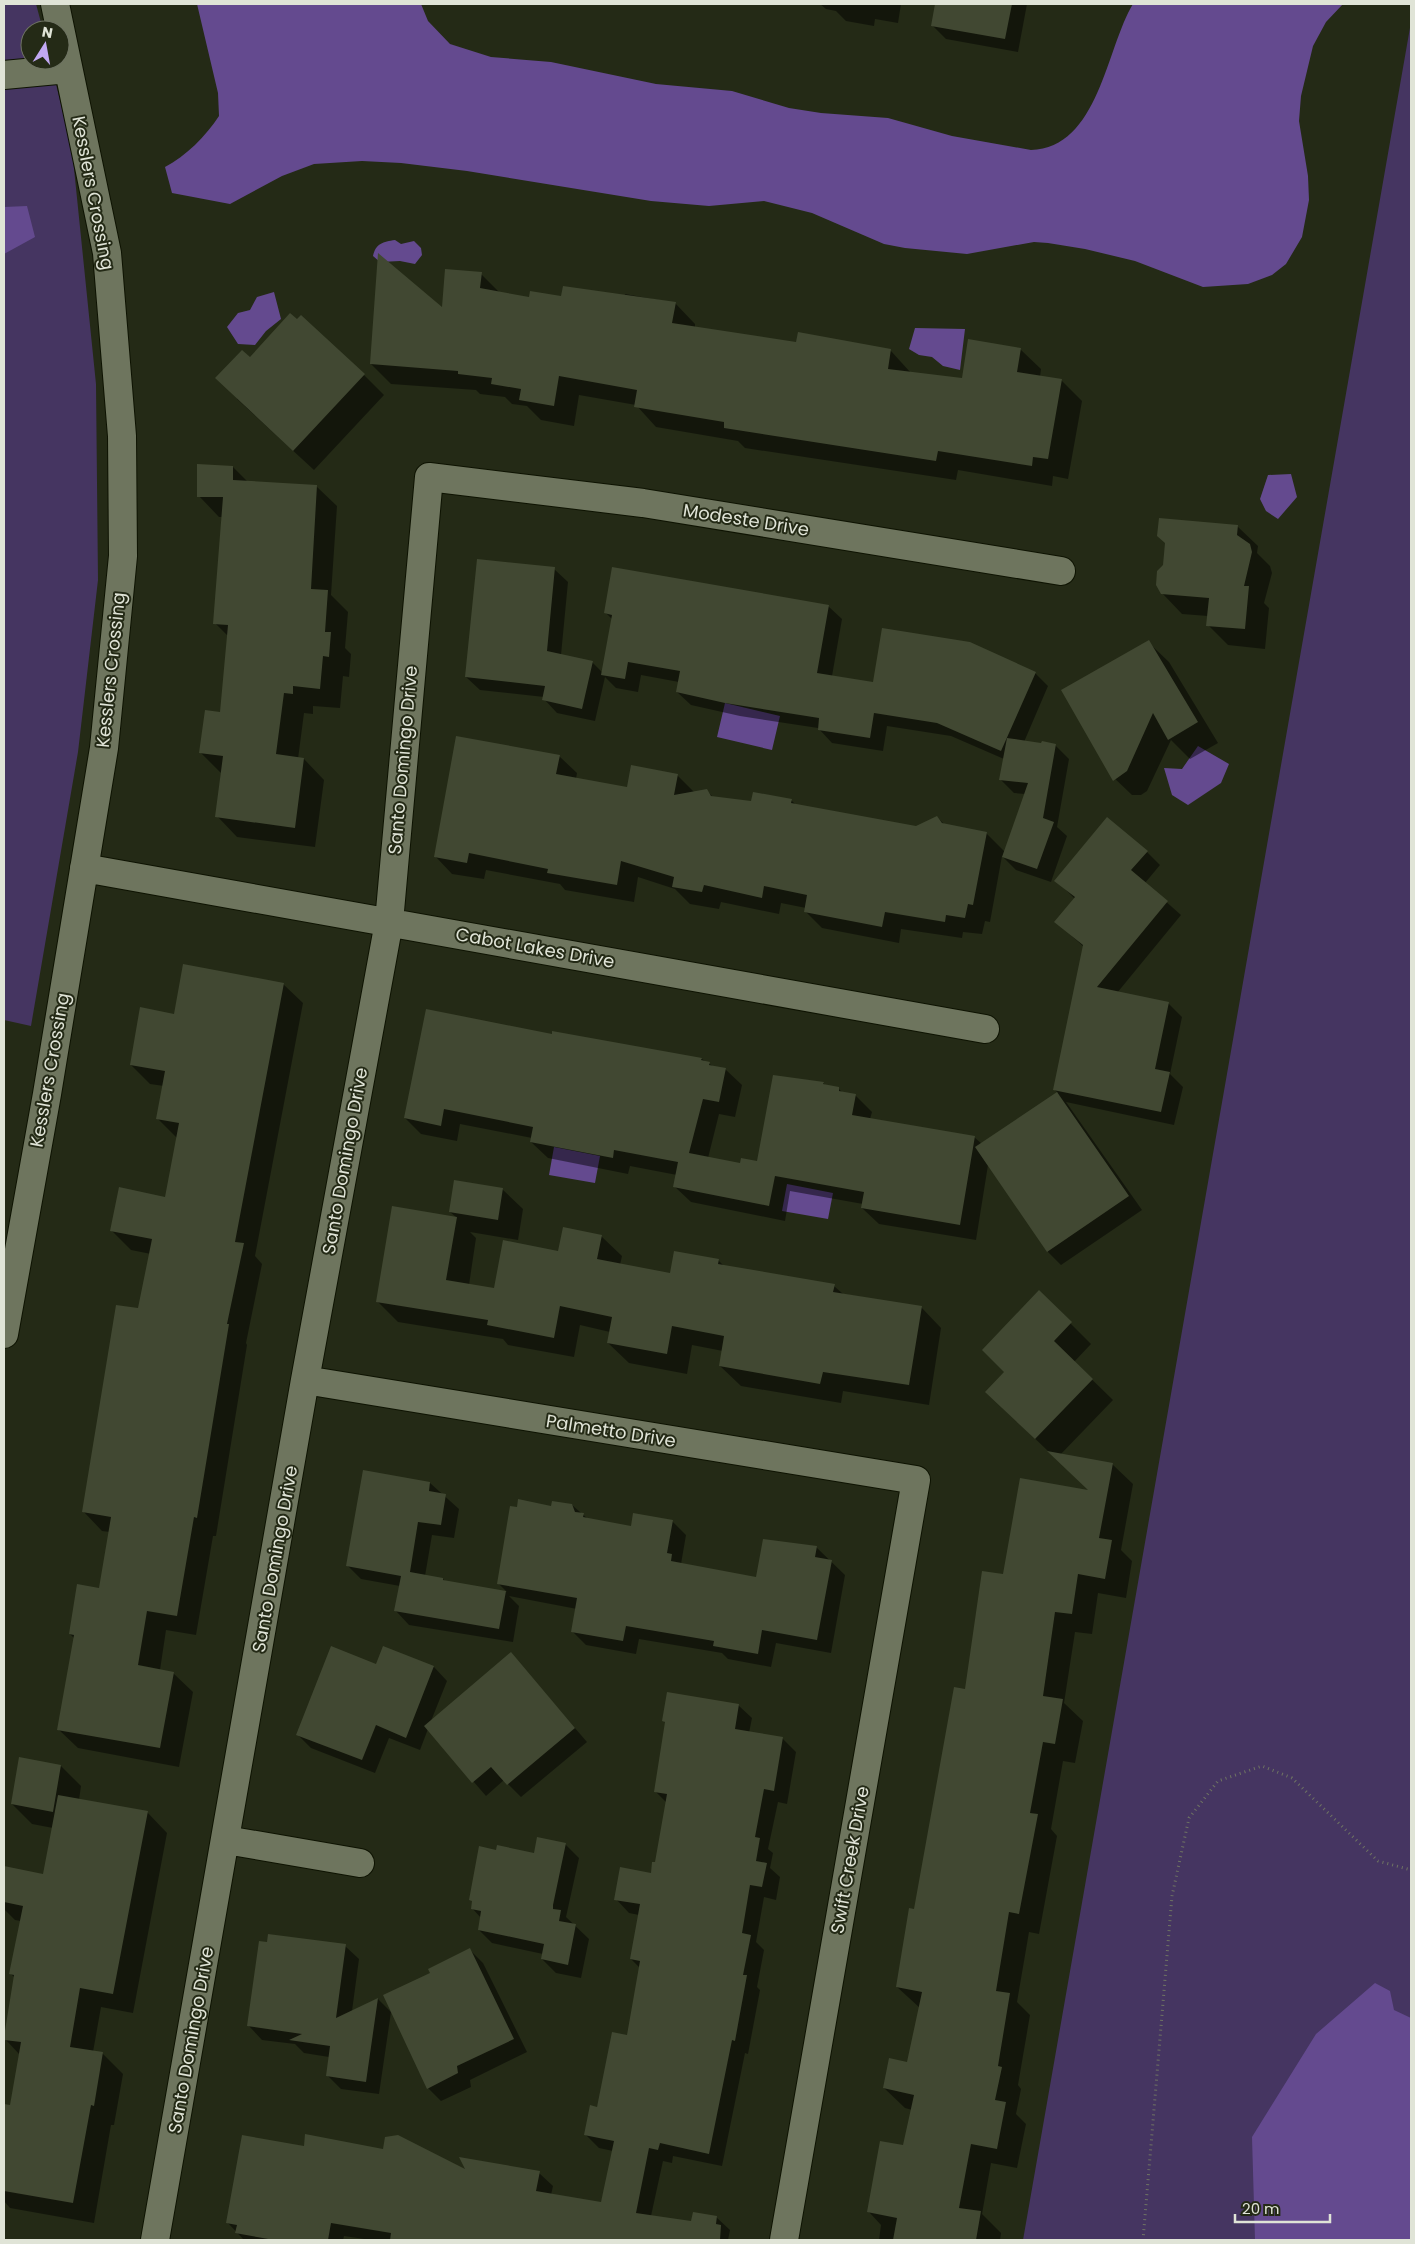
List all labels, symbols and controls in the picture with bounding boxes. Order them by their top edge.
north arrow [20,20,70,70]
text: N [40,21,55,43]
street label: Kesslers Crossing [66,114,121,272]
street label: Modeste Drive [681,497,811,542]
street label: Kesslers Crossing [90,591,131,749]
street label: Santo Domingo Drive [382,664,423,855]
street label: Cabot Lakes Drive [454,921,616,974]
street label: Kesslers Crossing [24,991,75,1149]
street label: Santo Domingo Drive [316,1065,373,1256]
street label: Palmetto Drive [544,1408,678,1453]
street label: Santo Domingo Drive [246,1463,303,1654]
street label: Swift Creek Drive [824,1784,875,1936]
street label: Santo Domingo Drive [162,1944,219,2135]
scale bar [1235,2192,1330,2224]
text: 20 m [1242,2198,1280,2219]

